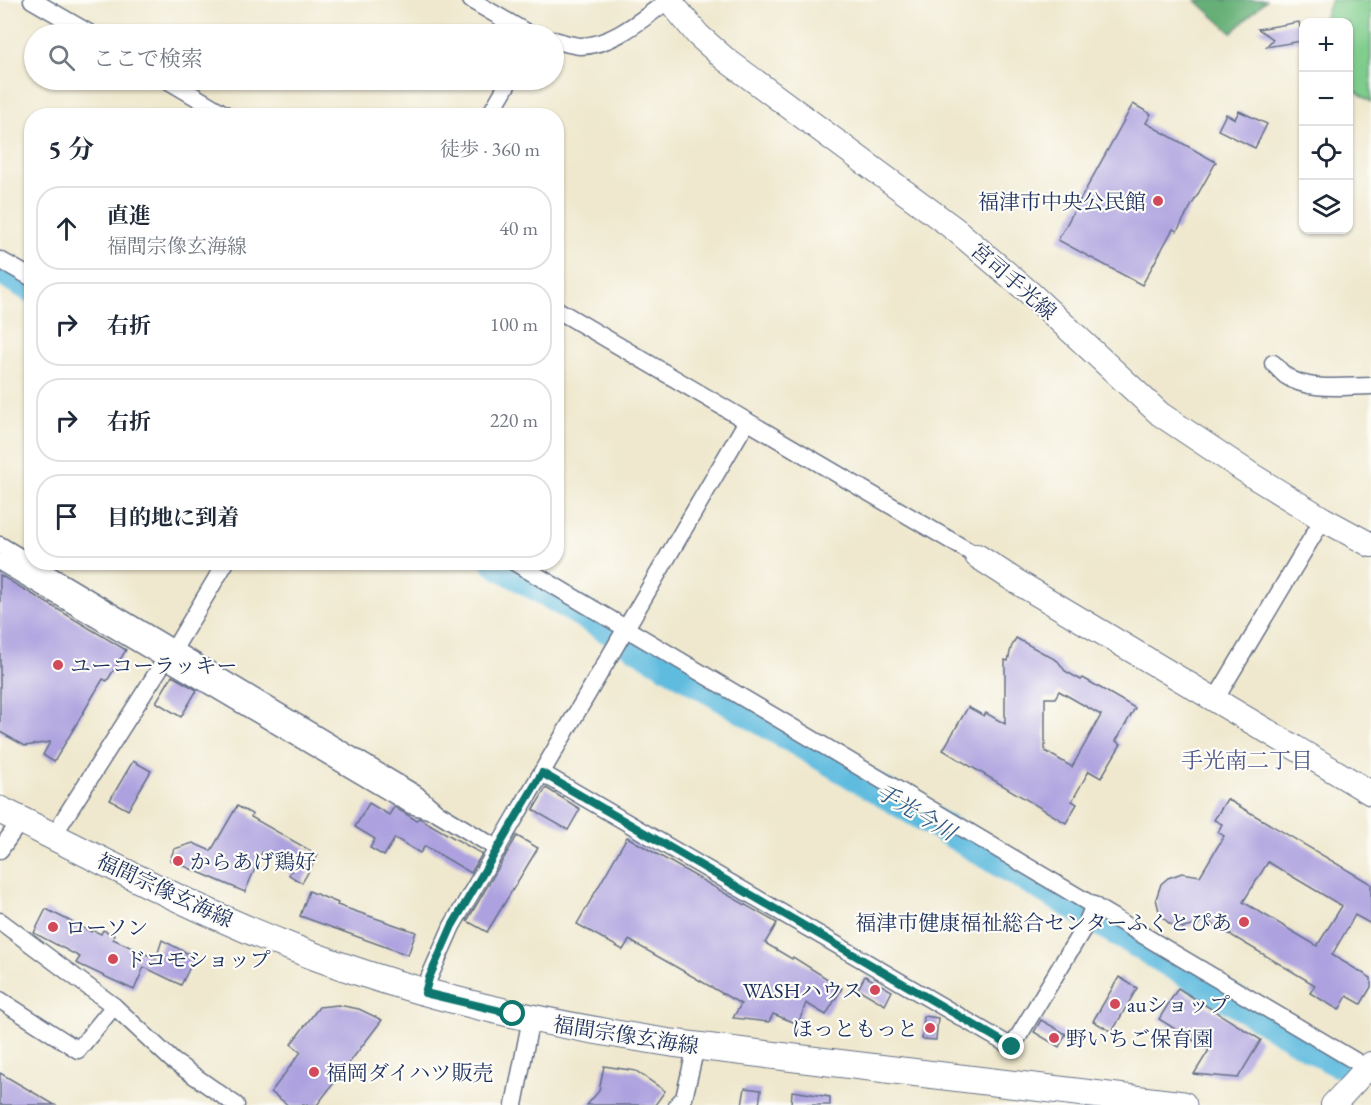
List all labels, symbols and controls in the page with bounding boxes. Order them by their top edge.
map controls [1299,18,1353,234]
button: + [1299,18,1353,72]
search box [24,24,564,90]
icon: search [45,41,78,74]
text: ここで検索 [93,44,203,73]
button: − [1299,72,1353,126]
button: locate [1299,126,1353,180]
text: 5 分 [48,132,94,166]
text: 徒歩 · 360 m [440,136,540,162]
button: layers [1299,180,1353,234]
place label: 福津市中央公民館 [978,188,1146,215]
marker: 福津市中央公民館 [1151,194,1165,208]
text: 直進 [107,201,151,230]
icon: ahead [50,212,83,245]
text: 40 m [499,215,538,241]
text: 福間宗像玄海線 [107,233,247,259]
street label: 宮司手光線 [966,236,1062,326]
icon: right [50,308,83,341]
text: 右折 [107,311,151,340]
text: 100 m [490,311,538,337]
icon: right [50,404,83,437]
text: 右折 [107,407,151,436]
text: 220 m [490,407,538,433]
icon: arrive [50,500,83,533]
text: 目的地に到着 [107,503,239,532]
place label: ユーコーラッキー [70,652,238,679]
marker: ユーコーラッキー [51,658,65,672]
district label: 手光南二丁目 [1181,746,1313,775]
water label: 手光今川 [871,777,963,848]
street label: 福間宗像玄海線 [93,847,237,933]
place label: からあげ鶏好 [190,848,316,875]
marker: からあげ鶏好 [171,854,185,868]
place label: 福津市健康福祉総合センターふくとぴあ [855,909,1232,936]
place label: ローソン [65,914,148,941]
marker: 福津市健康福祉総合センターふくとぴあ [1237,915,1251,929]
marker: ローソン [46,920,60,934]
place label: ドコモショップ [125,946,271,973]
marker: ドコモショップ [106,952,120,966]
place label: WASHハウス [743,977,863,1004]
marker: WASHハウス [868,983,882,997]
place label: auショップ [1127,991,1230,1018]
marker: auショップ [1108,997,1122,1011]
route start [499,1000,525,1026]
street label: 福間宗像玄海線 [551,1010,701,1060]
place label: ほっともっと [792,1015,918,1042]
marker: ほっともっと [923,1021,937,1035]
place label: 野いちご保育園 [1066,1025,1213,1052]
marker: 野いちご保育園 [1047,1031,1061,1045]
route end [998,1033,1024,1059]
place label: 福岡ダイハツ販売 [326,1059,493,1086]
marker: 福岡ダイハツ販売 [307,1065,321,1079]

